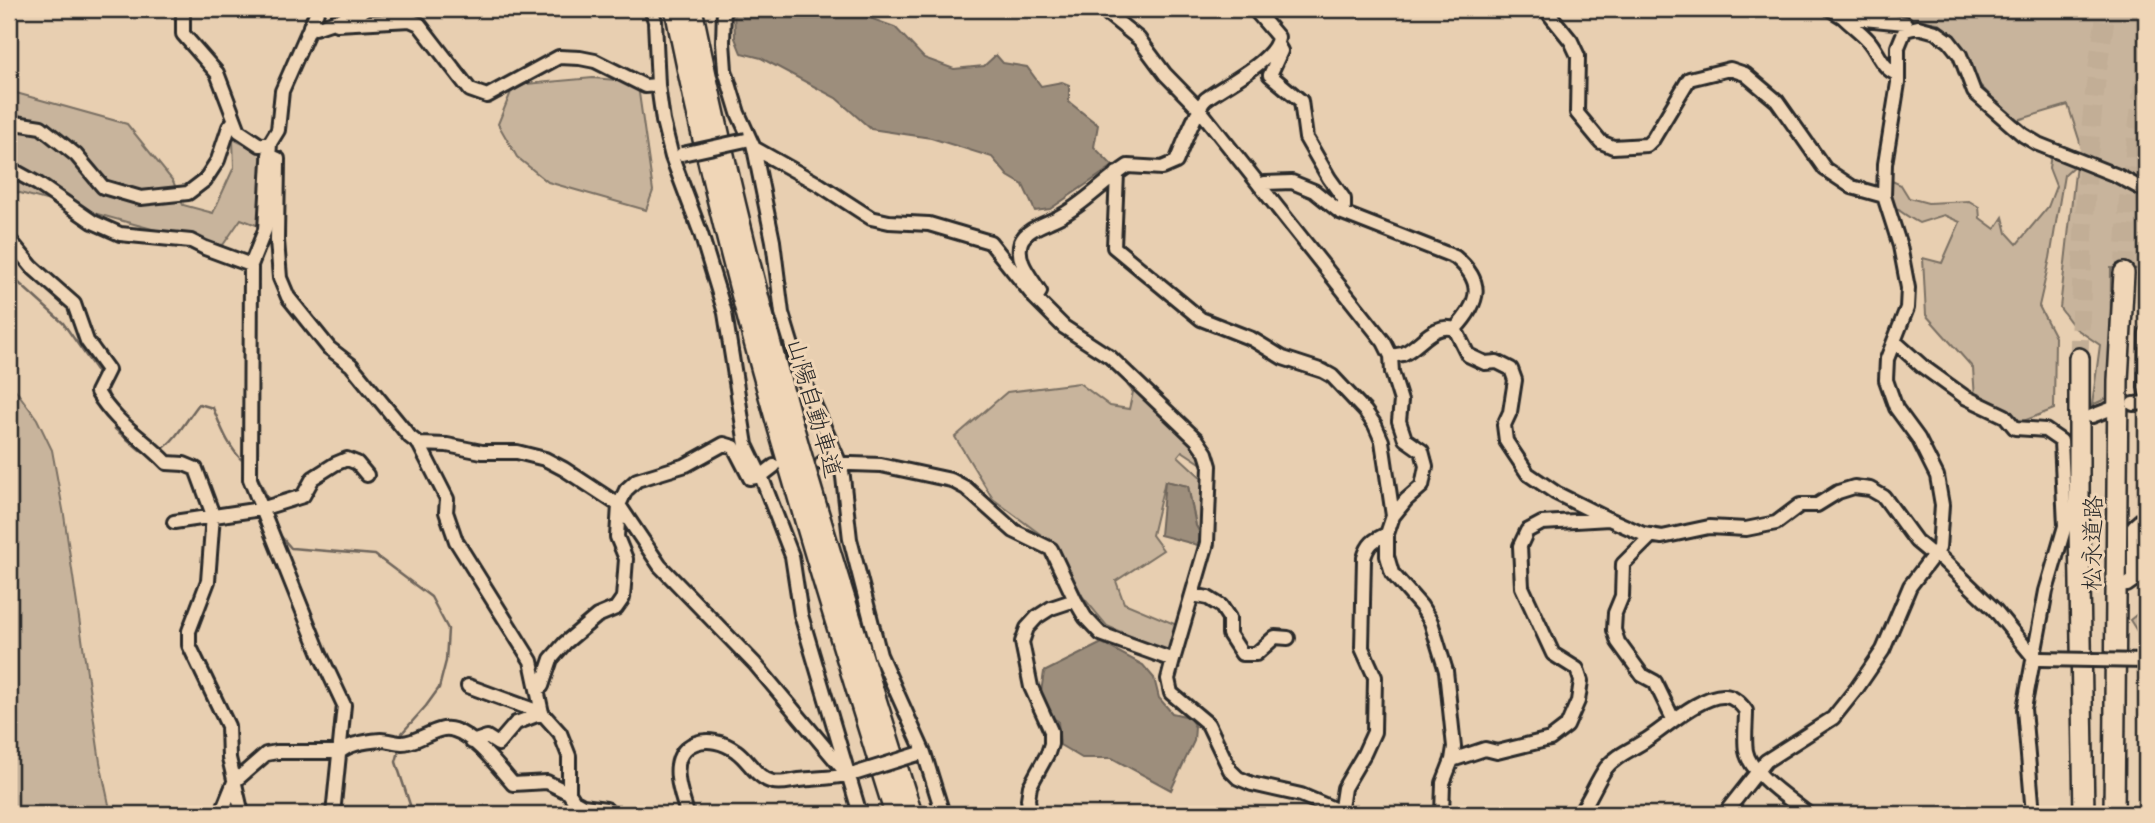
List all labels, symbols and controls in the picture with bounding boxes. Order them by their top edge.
street label: 山陽自動車道 [780,335,848,481]
street label: 松永道路 [2078,495,2108,591]

